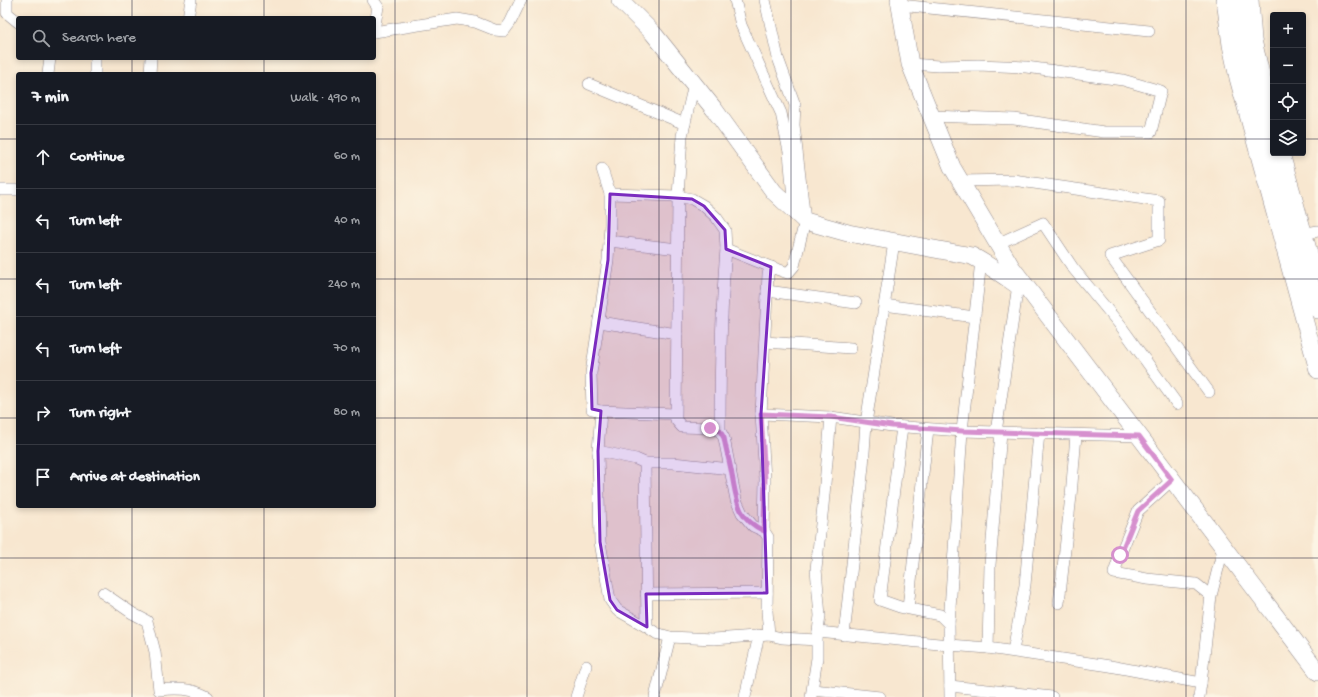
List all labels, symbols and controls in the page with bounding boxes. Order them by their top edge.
map controls [1270,12,1306,156]
button: + [1270,12,1306,48]
search box [16,16,376,60]
icon: search [30,27,52,49]
text: Search here [62,29,136,47]
button: − [1270,48,1306,84]
button: locate [1270,84,1306,120]
text: 7 min [32,88,69,108]
text: Walk · 490 m [290,91,360,106]
button: layers [1270,120,1306,156]
icon: ahead [32,146,54,168]
text: Continue [70,148,124,166]
text: 60 m [334,149,360,164]
icon: left [32,210,54,232]
text: Turn left [70,212,121,230]
text: 40 m [334,213,360,228]
icon: left [32,274,54,296]
text: Turn left [70,276,121,294]
text: 240 m [328,277,360,292]
icon: left [32,338,54,360]
text: Turn left [70,340,121,358]
text: 70 m [334,341,360,356]
icon: right [32,402,54,424]
text: Turn right [70,404,130,422]
text: 80 m [333,405,360,420]
route end [701,419,719,437]
icon: arrive [32,466,54,488]
text: Arrive at destination [70,468,200,486]
route start [1111,546,1129,564]

